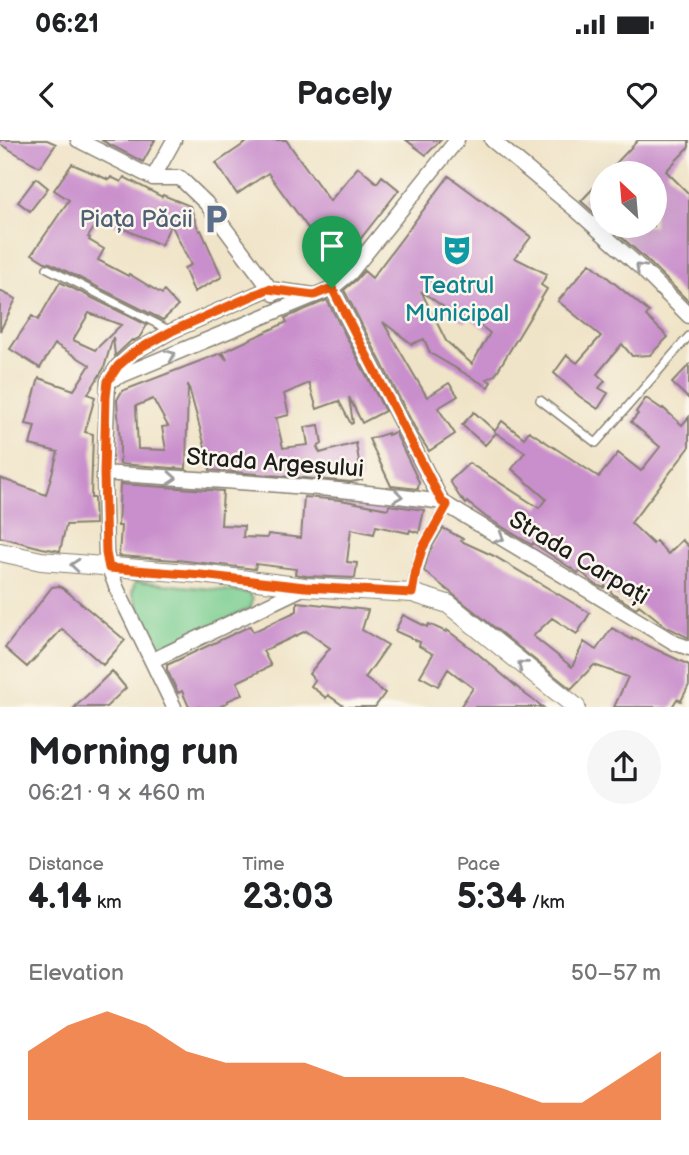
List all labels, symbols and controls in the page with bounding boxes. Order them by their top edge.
text: 06:21 [35,9,99,40]
text: Pacely [297,75,392,114]
icon: back [28,76,66,114]
icon: heart [623,76,661,114]
north arrow [590,161,667,238]
map controls [590,161,667,238]
parking icon: Piața Păcii [199,202,233,236]
place label: Piața Păcii [79,205,193,234]
pin [302,216,362,288]
icon: arrive [313,227,351,265]
theatre icon: Teatrul Municipal [440,233,474,267]
one-way arrow [636,264,649,277]
place label: Teatrul Municipal [405,271,509,328]
one-way arrow [164,349,176,363]
street label: Strada Argeșului [185,442,365,484]
one-way arrow [167,470,178,485]
one-way arrow [393,488,404,503]
street label: Strada Carpați [504,505,654,611]
one-way arrow [493,529,506,542]
one-way arrow [69,558,80,573]
one-way arrow [518,661,531,673]
text: Morning run [28,730,239,775]
button: share [587,730,661,804]
text: 06:21 · 9 × 460 m [28,779,205,807]
text: Distance [28,853,104,876]
text: Time [242,853,284,876]
text: Pace [457,853,500,876]
text: 4.14 [28,876,92,919]
text: 23:03 [242,876,334,919]
text: 5:34 [457,876,526,919]
text: km [92,891,122,914]
text: /km [526,891,565,914]
text: Elevation [28,959,124,987]
text: 50–57 m [571,959,661,987]

